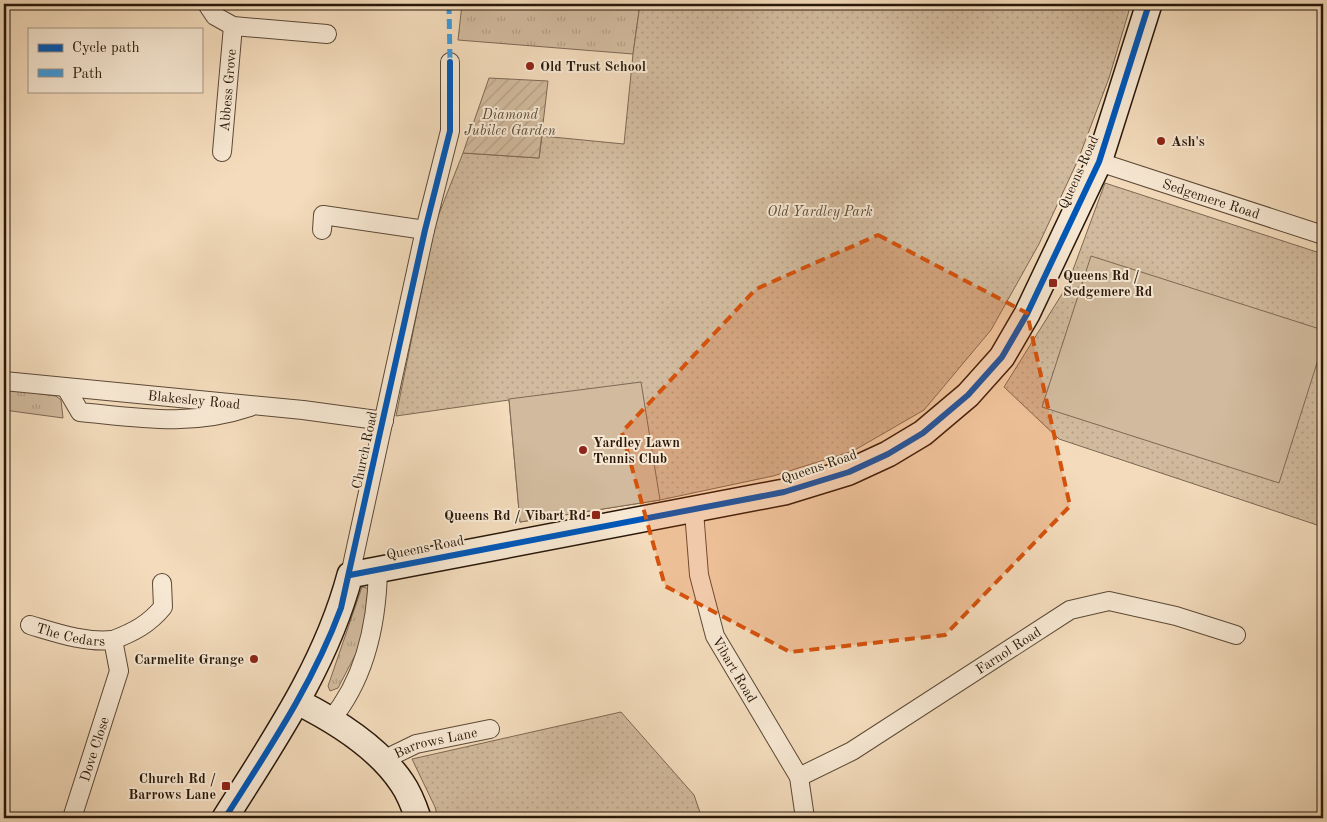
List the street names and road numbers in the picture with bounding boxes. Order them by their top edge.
street label: Abbess Grove [218,48,239,132]
street label: Queens Road [1056,134,1101,211]
street label: Sedgemere Road [1161,177,1261,222]
street label: Blakesley Road [147,389,241,412]
street label: Church Road [350,410,380,490]
street label: Queens Road [780,447,859,486]
street label: Queens Road [385,534,465,562]
street label: The Cedars [34,621,105,649]
street label: Farnol Road [974,625,1044,677]
street label: Vibart Road [709,634,759,705]
street label: Dove Close [78,715,112,783]
street label: Barrows Lane [392,726,479,762]

